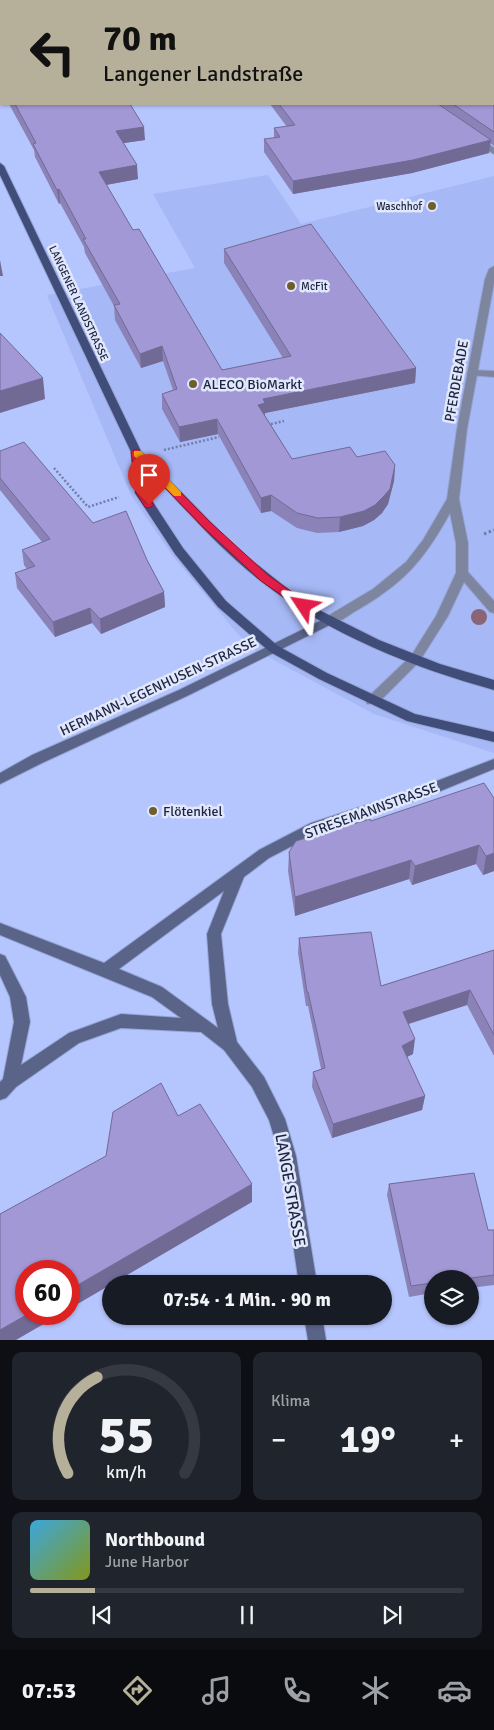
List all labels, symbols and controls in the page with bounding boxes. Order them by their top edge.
text: 70 m [103,17,177,60]
icon: left [20,20,85,85]
text: Langener Landstraße [103,60,303,87]
place label: Waschhof [376,200,423,213]
marker: Waschhof [426,200,438,212]
street label: LANGENER LANDSTRASSE [46,243,111,363]
marker: McFit [285,280,297,292]
place label: McFit [301,280,328,293]
street label: PFERDEBADE [441,339,472,423]
place label: ALECO BioMarkt [203,376,302,393]
marker: ALECO BioMarkt [187,378,199,390]
pin [128,454,170,505]
icon: arrive [135,461,163,489]
position arrow [277,579,329,631]
street label: HERMANN-LEGENHUSEN-STRASSE [57,633,259,740]
street label: STRESEMANNSTRASSE [303,779,440,842]
place label: Flötenkiel [163,803,223,820]
marker: Flötenkiel [147,805,159,817]
street label: LANGE STRASSE [270,1132,310,1248]
speed limit sign: 60 [15,1260,80,1325]
map controls [424,1270,479,1325]
button: layers [424,1270,479,1325]
text: 07:54 · 1 Min. · 90 m [163,1288,331,1312]
text: Klima [271,1391,310,1411]
text: 55 [98,1403,155,1467]
text: 19° [339,1416,396,1463]
text: − [271,1423,286,1457]
text: + [449,1423,464,1457]
text: km/h [106,1461,147,1483]
text: Northbound [105,1528,205,1552]
text: June Harbor [105,1552,189,1572]
icon: previous [88,1601,116,1629]
icon: pause [233,1601,261,1629]
icon: next [378,1601,406,1629]
icon: directions [120,1673,155,1708]
icon: music [199,1673,234,1708]
icon: phone [279,1673,314,1708]
icon: climate [358,1673,393,1708]
icon: car [437,1673,472,1708]
text: 07:53 [22,1677,76,1704]

